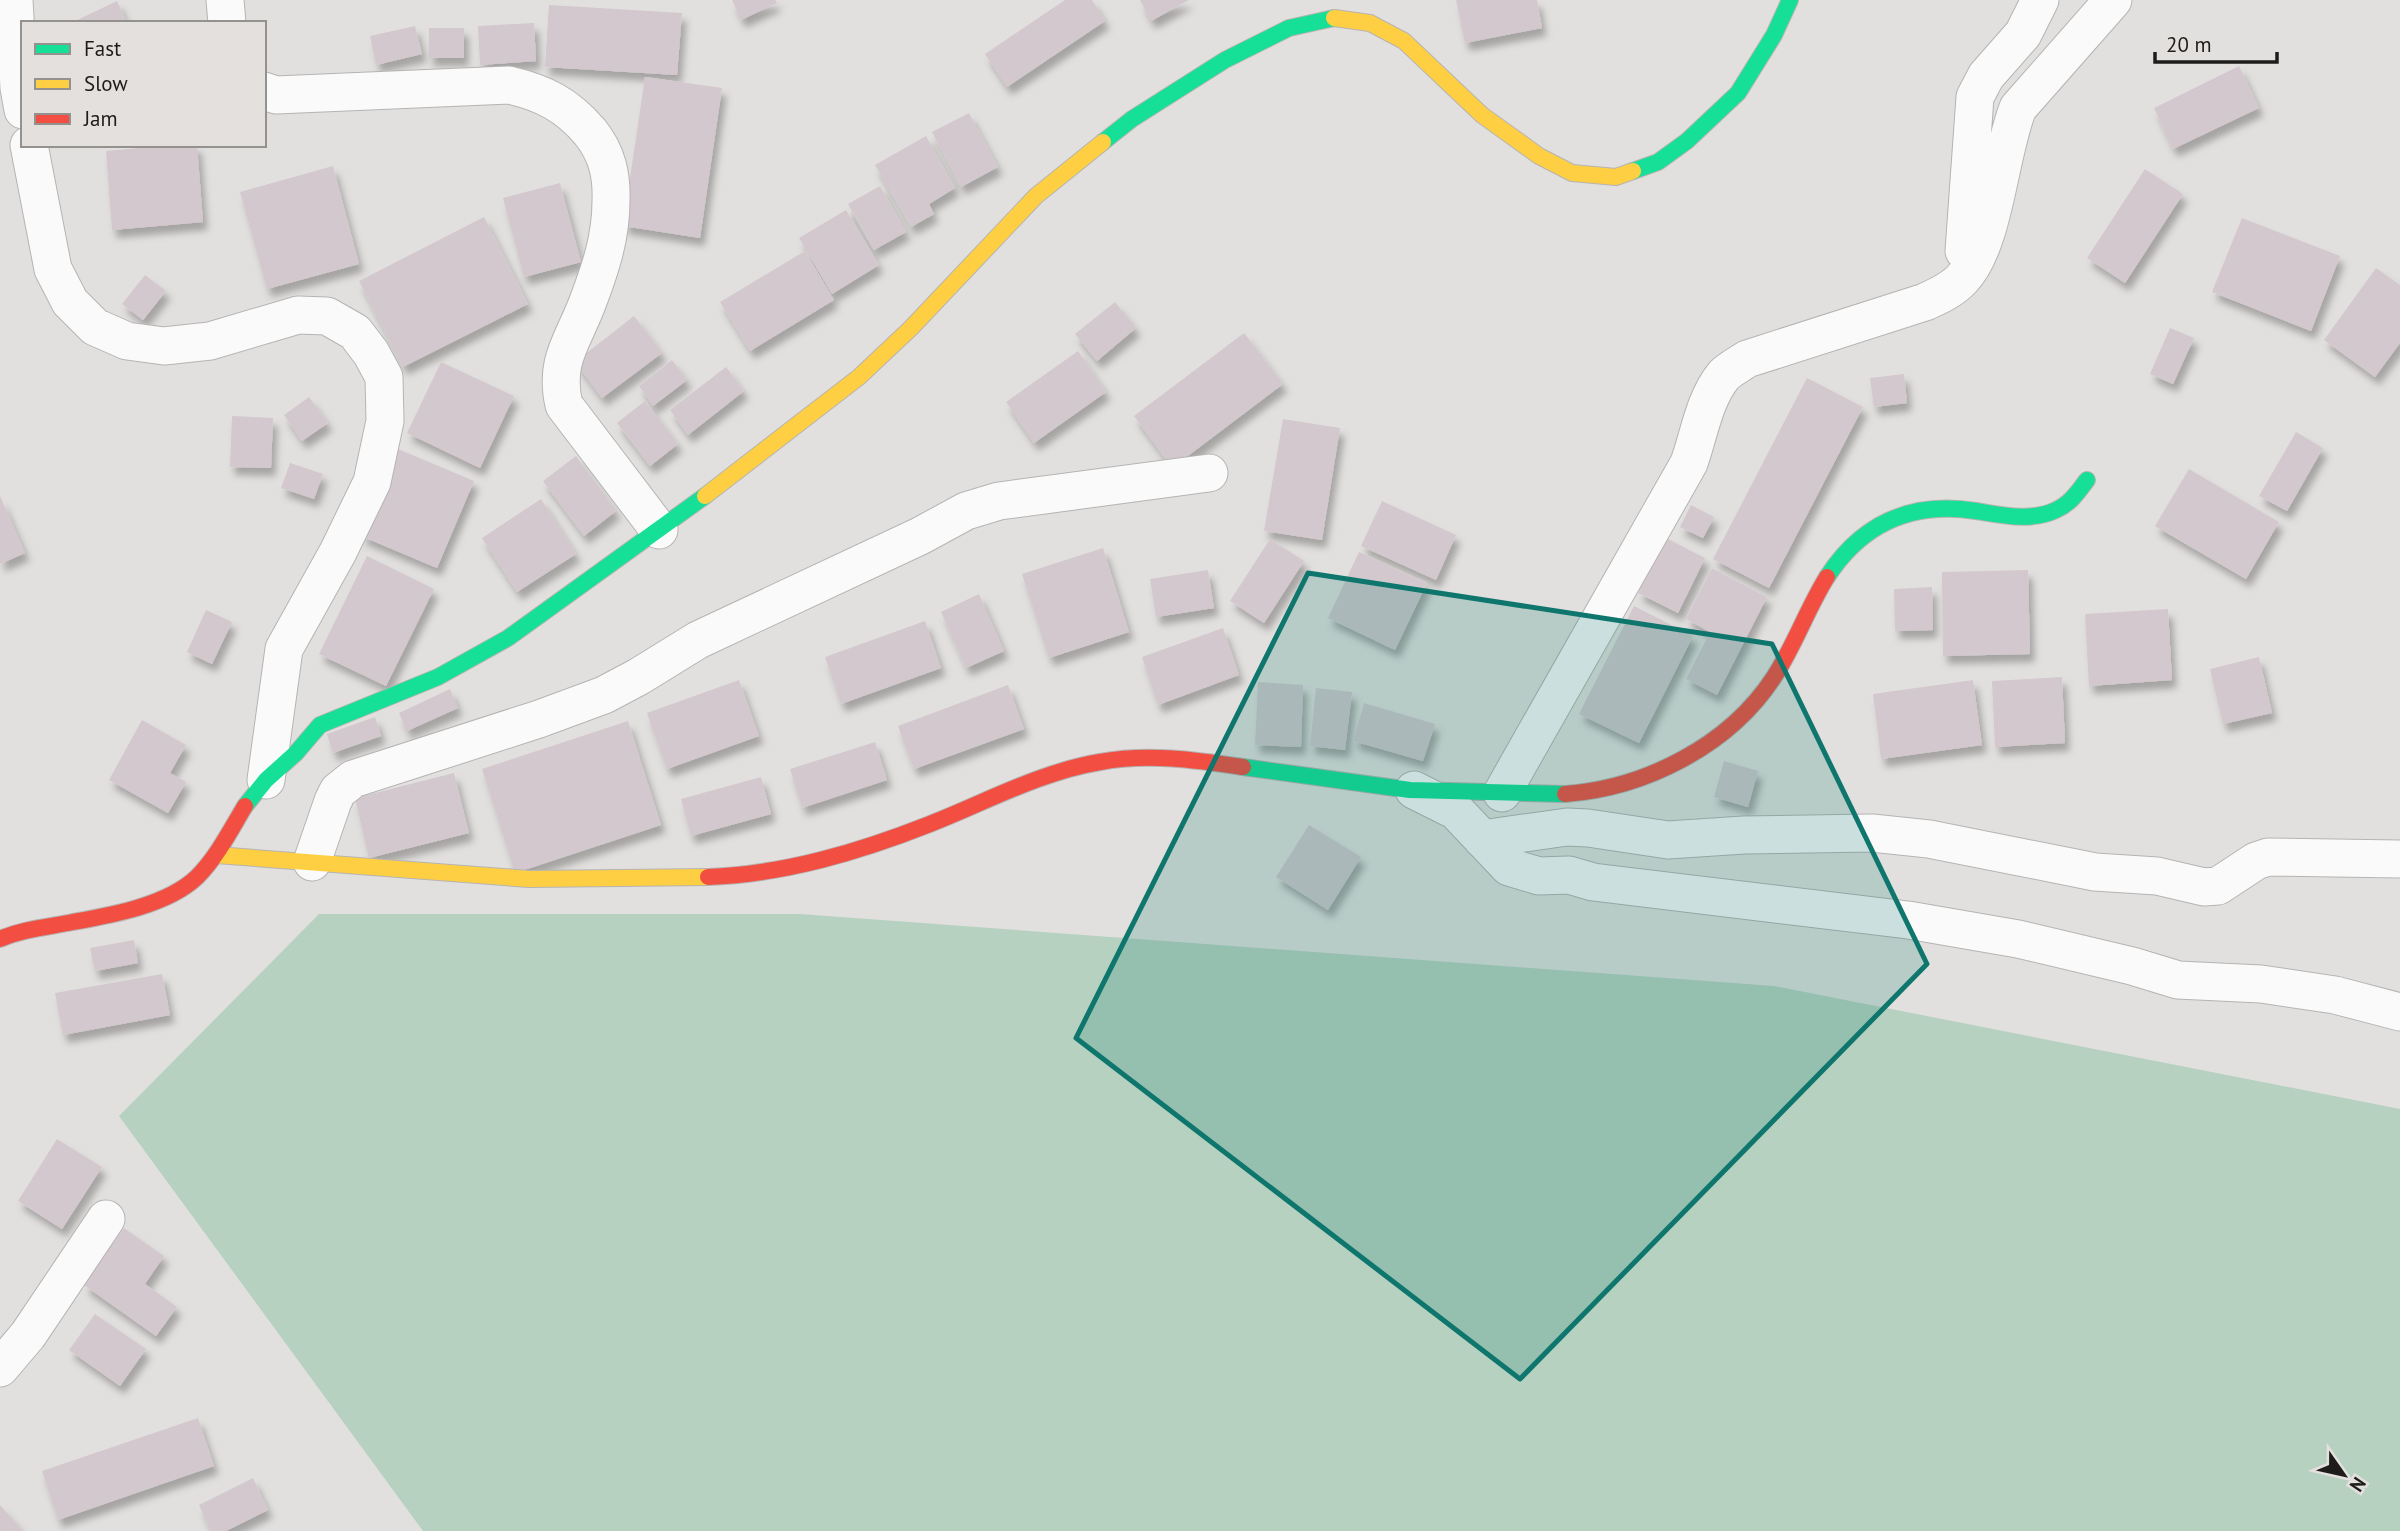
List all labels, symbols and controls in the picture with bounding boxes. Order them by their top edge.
legend [21,21,266,147]
scale bar [2155,21,2278,65]
text: 20 m [2166,31,2212,58]
text: Fast [84,35,121,62]
text: Slow [84,70,128,97]
text: Jam [83,105,118,132]
north arrow [2309,1440,2379,1510]
text: N [2345,1473,2372,1496]

